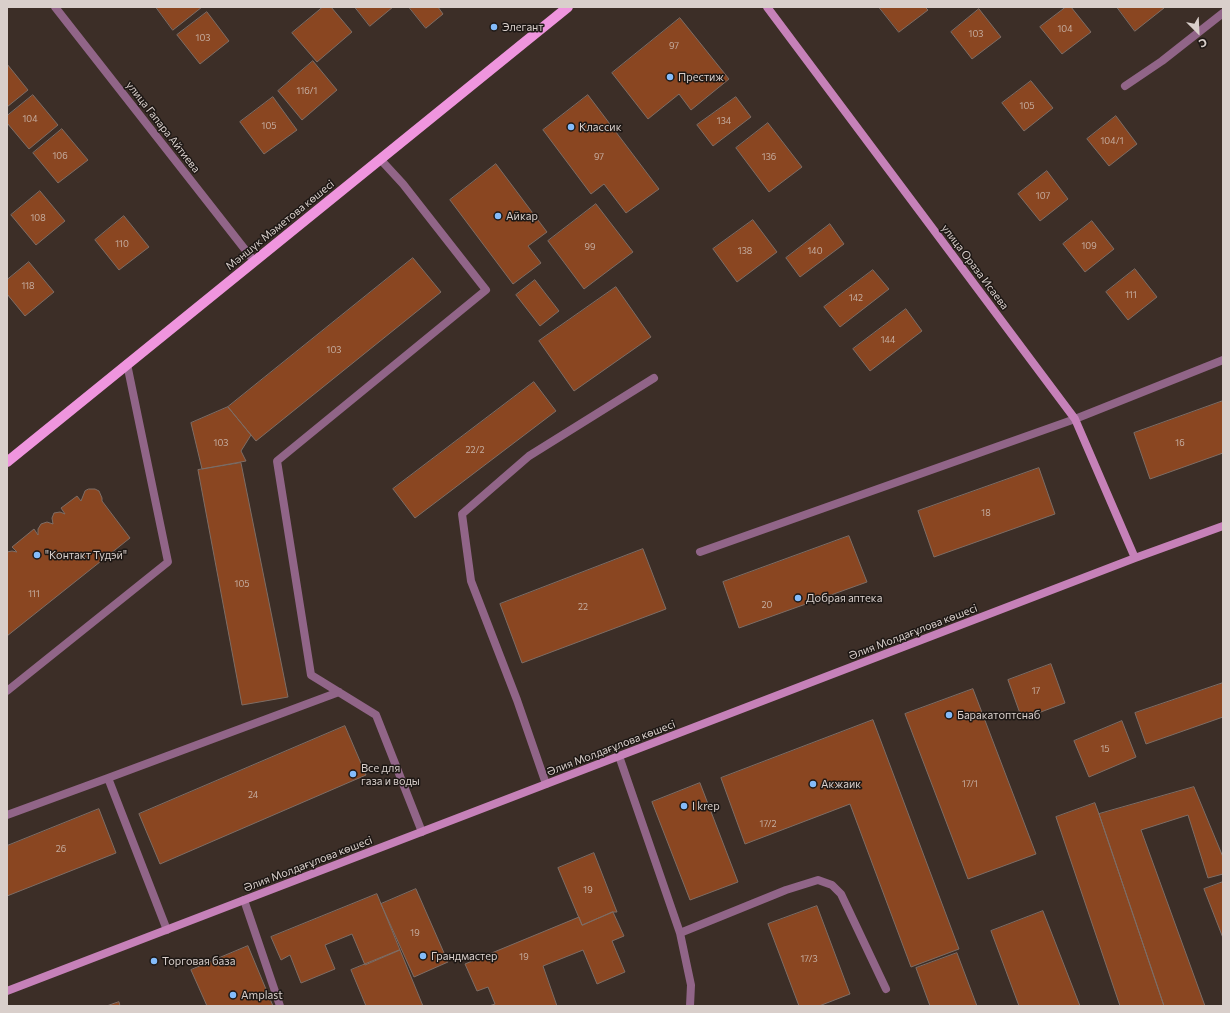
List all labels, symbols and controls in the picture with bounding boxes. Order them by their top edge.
north arrow [1178,12,1218,52]
place label: Элегант [502,20,544,34]
marker: Элегант [489,22,499,32]
house number: 104 [1057,24,1073,34]
house number: 103 [969,29,983,39]
house number: 103 [196,33,210,43]
text: С [1197,36,1209,51]
house number: 97 [669,41,679,51]
place label: Престиж [678,70,724,84]
marker: Престиж [665,72,675,82]
street label: улица Гапара Айтиева [123,79,203,175]
house number: 116/1 [297,86,317,96]
house number: 105 [1020,101,1034,111]
house number: 104 [22,114,38,124]
house number: 134 [717,116,731,126]
place label: Классик [579,120,622,134]
house number: 105 [262,121,276,131]
marker: Классик [566,122,576,132]
house number: 104/1 [1101,136,1123,146]
house number: 106 [52,151,68,161]
house number: 97 [594,152,604,162]
house number: 136 [762,152,776,162]
street label: Мәншүк Мәметова көшесі [223,177,337,273]
house number: 107 [1036,191,1050,201]
place label: Айкар [506,209,538,223]
marker: Айкар [493,211,503,221]
house number: 108 [30,213,46,223]
street label: улица Ораза Исаева [939,222,1011,312]
house number: 110 [115,239,129,249]
house number: 109 [1081,241,1097,251]
house number: 99 [585,242,595,252]
house number: 138 [738,246,752,256]
house number: 140 [807,246,823,256]
house number: 118 [21,281,35,291]
house number: 111 [1125,290,1137,300]
house number: 142 [849,293,863,303]
house number: 144 [881,335,895,345]
house number: 103 [327,345,341,355]
house number: 103 [214,438,228,448]
house number: 16 [1175,438,1185,448]
house number: 22/2 [466,445,484,455]
house number: 18 [981,508,991,518]
place label: "Контакт Тудэй" [45,548,127,562]
marker: "Контакт Тудэй" [32,550,42,560]
house number: 105 [235,579,249,589]
house number: 111 [28,589,40,599]
place label: Добрая аптека [806,591,882,605]
marker: Добрая аптека [793,593,803,603]
house number: 20 [762,600,772,610]
street label: Әлия Молдағұлова көшесі [847,601,979,663]
house number: 22 [578,602,588,612]
house number: 17 [1032,686,1040,696]
place label: Баракатоптснаб [957,708,1040,722]
marker: Баракатоптснаб [944,710,954,720]
street label: Әлия Молдағұлова көшесі [545,717,677,779]
house number: 15 [1100,744,1110,754]
place label: Все для газа и воды [361,761,420,787]
marker: Все для газа и воды [348,769,358,779]
place label: Акжаик [821,777,861,791]
marker: Акжаик [808,779,818,789]
house number: 17/1 [962,779,978,789]
house number: 24 [248,790,258,800]
place label: I krep [692,799,720,813]
marker: I krep [679,801,689,811]
house number: 17/2 [760,819,776,829]
street label: Әлия Молдағұлова көшесі [242,833,374,895]
house number: 26 [56,844,66,854]
house number: 19 [583,885,593,895]
house number: 19 [410,928,420,938]
place label: Грандмастер [431,949,497,963]
marker: Грандмастер [418,951,428,961]
house number: 19 [519,952,529,962]
place label: Торговая база [162,954,235,968]
house number: 17/3 [800,954,818,964]
marker: Торговая база [149,956,159,966]
place label: Amplast [241,988,283,1002]
marker: Amplast [228,990,238,1000]

